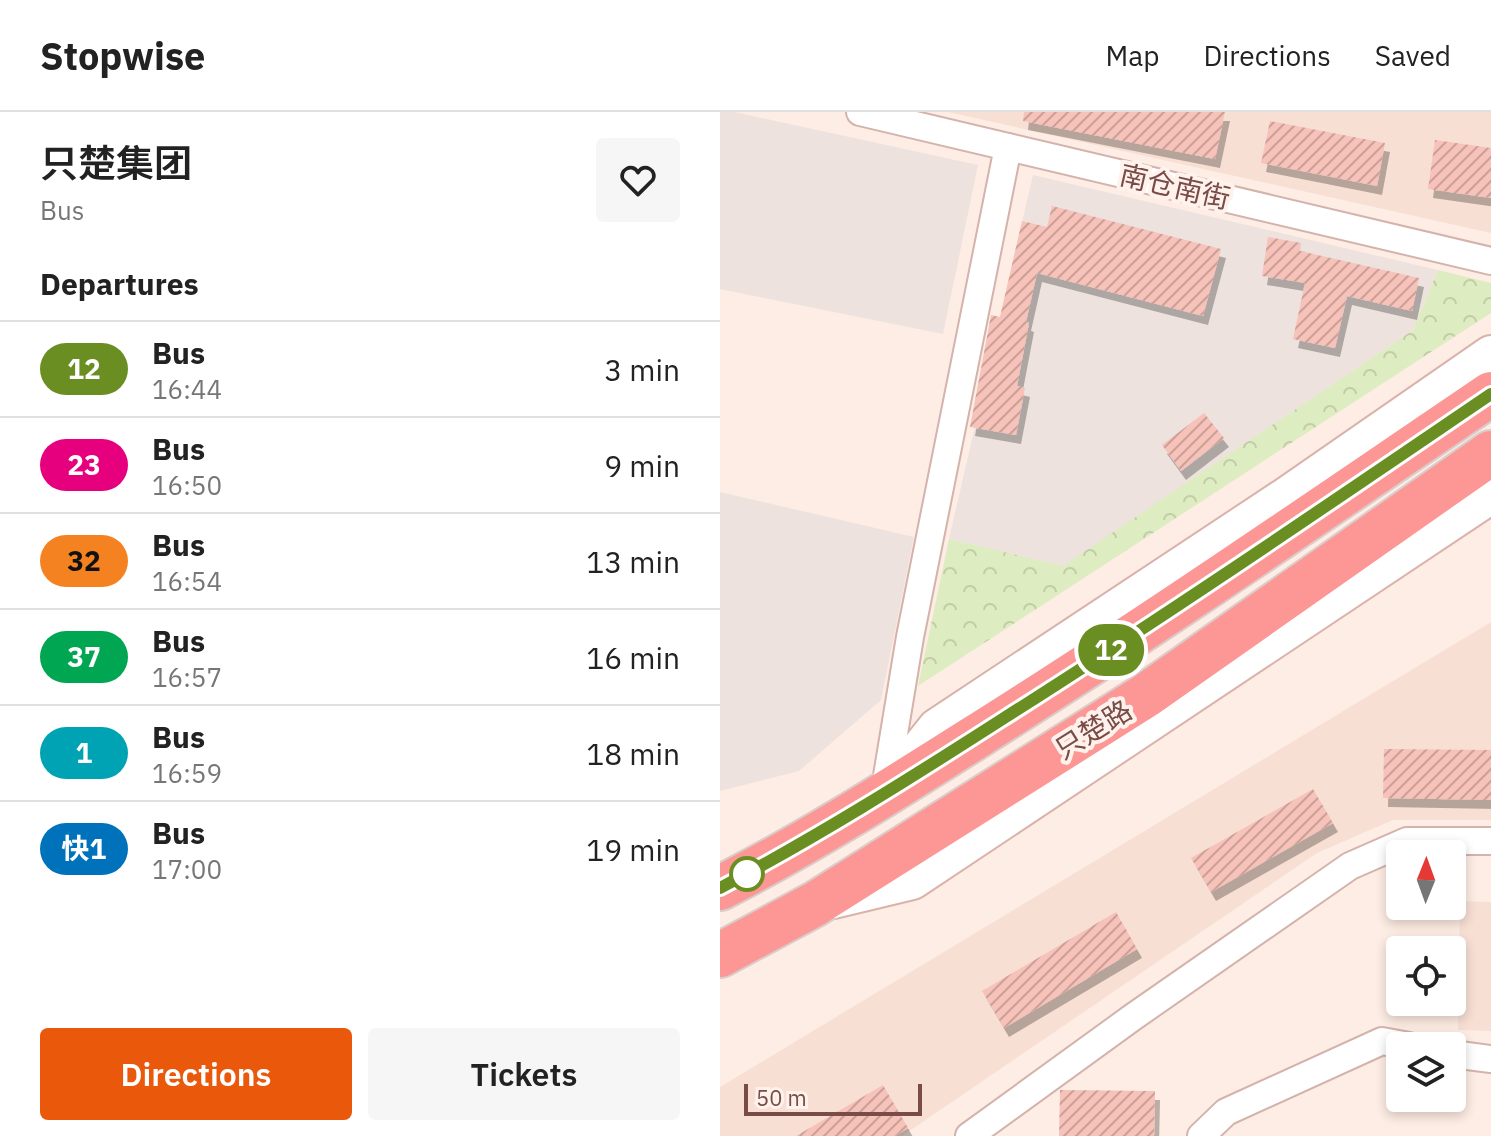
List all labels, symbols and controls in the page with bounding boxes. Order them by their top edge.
text: Stopwise [40,31,205,80]
text: Map [1105,37,1159,74]
text: Directions [1203,37,1331,74]
text: Saved [1375,37,1451,74]
text: 只楚集团 [40,138,192,187]
button: heart [596,138,680,222]
street label: 南仓南街 [1116,155,1234,217]
text: Bus [40,193,84,227]
text: Departures [40,264,199,303]
text: Bus [152,333,205,372]
text: 12 [67,350,101,387]
text: 3 min [604,350,680,389]
text: 16:44 [152,372,222,406]
text: Bus [152,429,205,468]
text: 23 [67,446,101,483]
text: 9 min [604,446,680,485]
text: 16:50 [152,468,222,502]
text: Bus [152,525,205,564]
text: 32 [67,542,101,579]
text: 13 min [586,542,680,581]
text: 16:54 [152,564,222,598]
text: Bus [152,621,205,660]
line badge: 12 [1075,624,1147,676]
text: 12 [1094,631,1128,668]
text: 37 [67,638,101,675]
text: 16 min [586,638,680,677]
text: 16:57 [152,660,222,694]
street label: 只楚路 [1048,691,1138,767]
text: Bus [152,717,205,756]
text: 1 [76,734,92,771]
text: 18 min [586,734,680,773]
text: 16:59 [152,756,222,790]
text: Bus [152,813,205,852]
text: 快1 [62,830,106,867]
text: 19 min [586,830,680,869]
north arrow [1386,840,1466,920]
map controls [1386,840,1466,1112]
text: 17:00 [152,852,222,886]
unlabelled marker [730,857,764,891]
button: locate [1386,936,1466,1016]
button: Directions [40,1028,352,1120]
button: Tickets [368,1028,680,1120]
button: layers [1386,1032,1466,1112]
scale bar [744,1080,922,1116]
text: 50 m [756,1083,807,1112]

